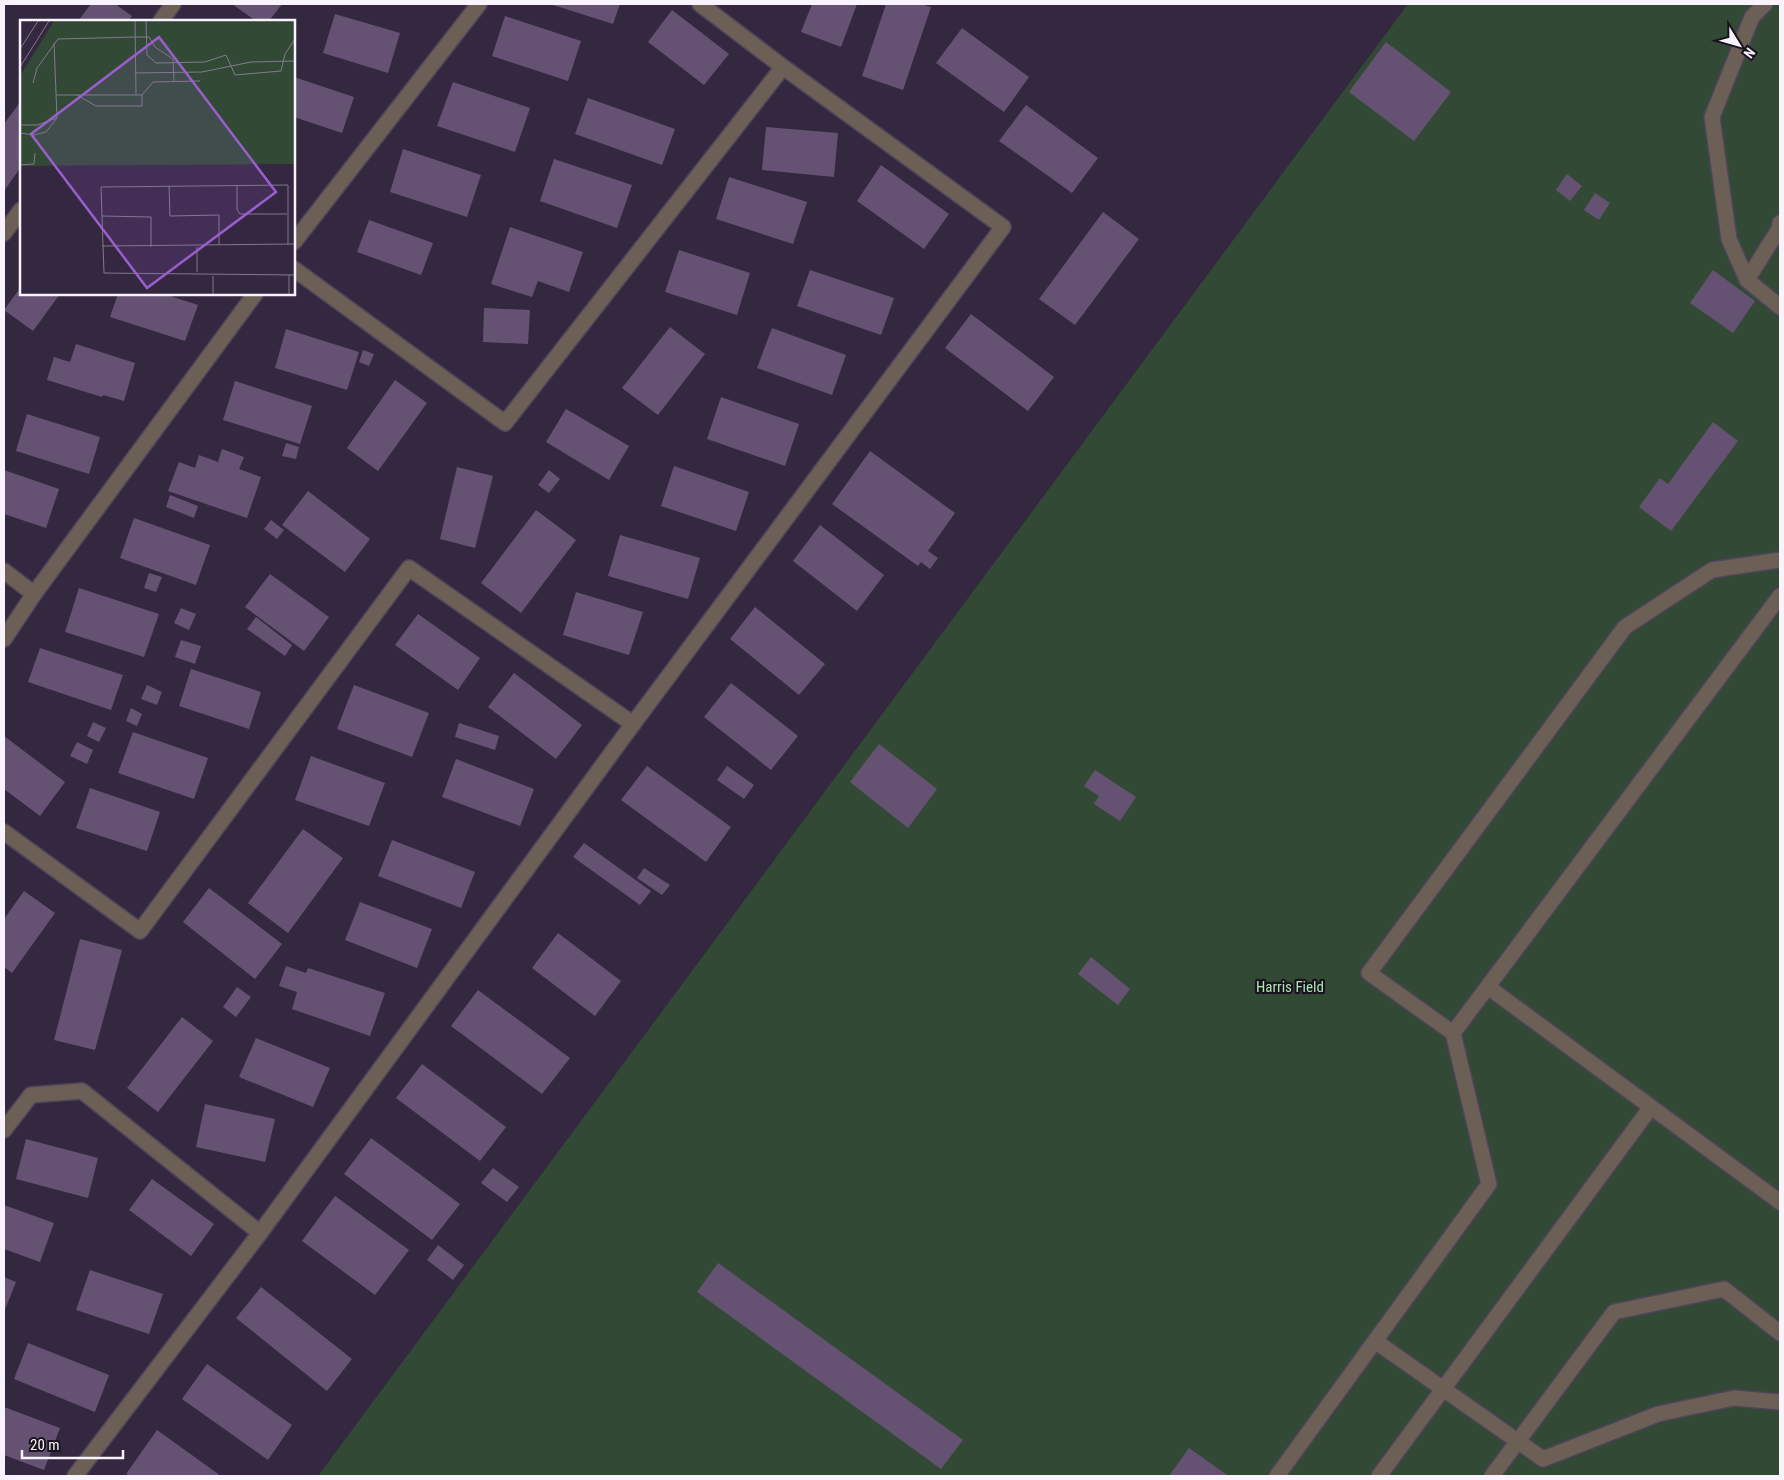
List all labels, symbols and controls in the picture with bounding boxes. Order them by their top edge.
inset map [20,20,295,295]
north arrow [1714,20,1764,70]
text: N [1740,45,1758,61]
park label: Harris Field [1256,978,1324,996]
scale bar [22,1428,124,1460]
text: 20 m [30,1436,60,1454]

